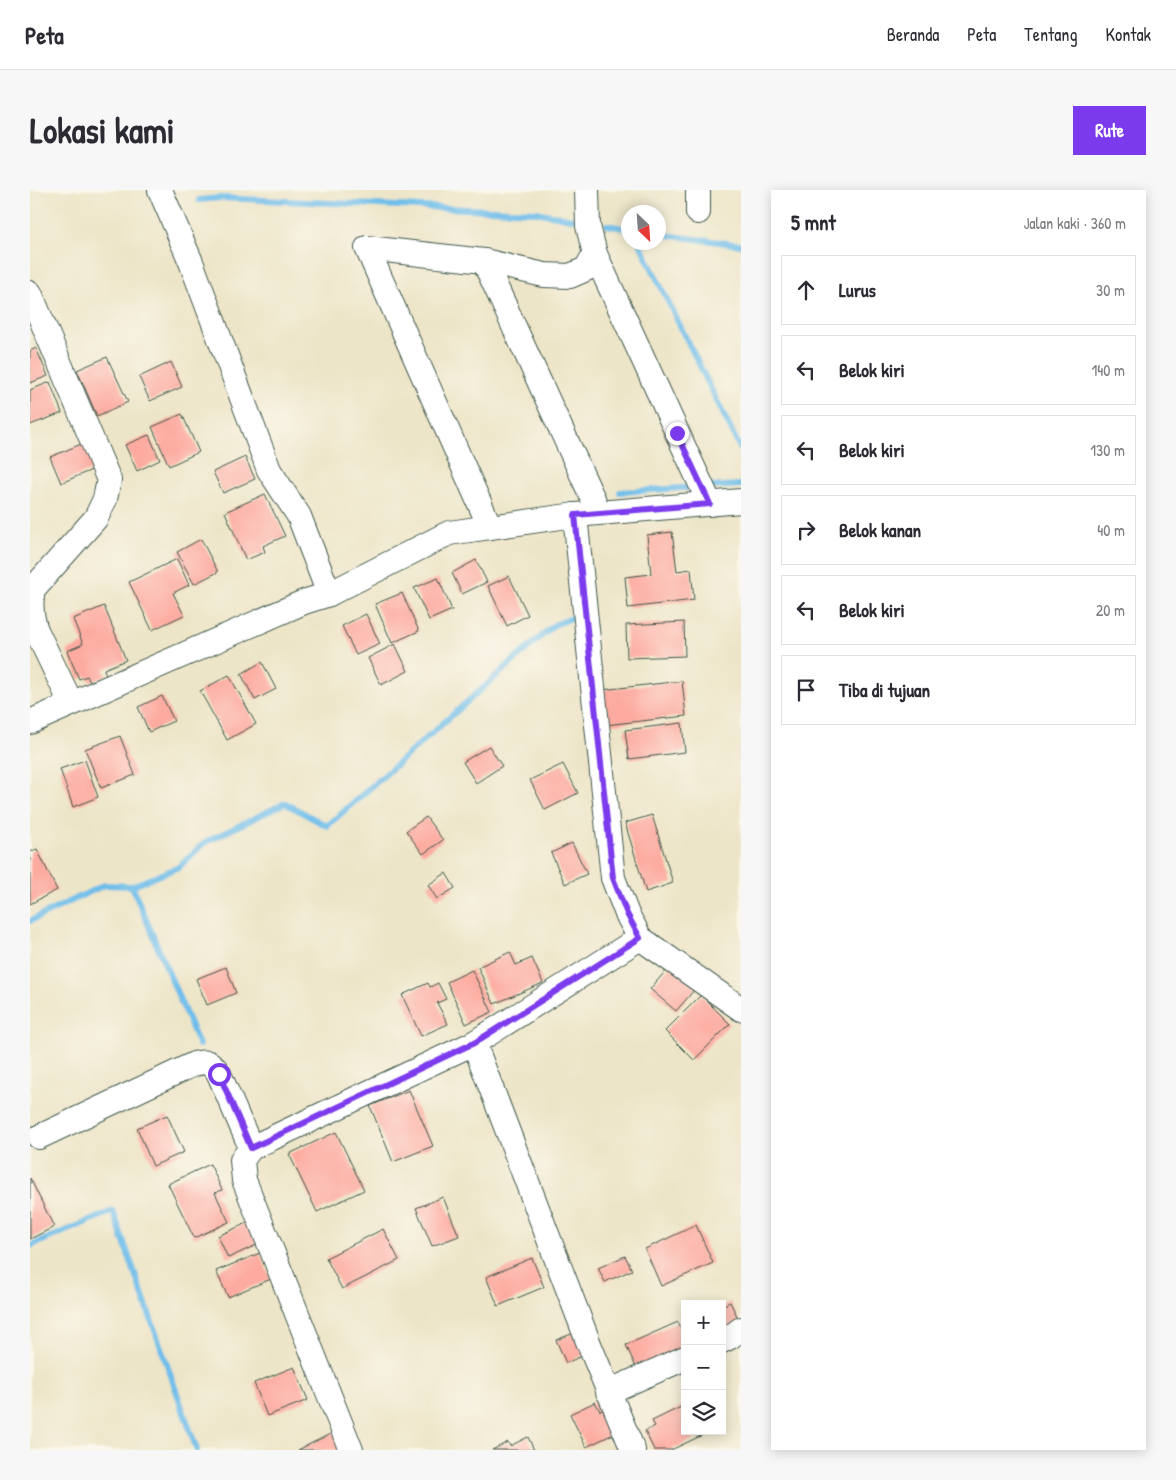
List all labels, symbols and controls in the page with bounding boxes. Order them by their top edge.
text: Peta [25,19,64,51]
text: Beranda [887,22,939,47]
text: Peta [967,22,996,47]
text: Tentang [1024,22,1077,47]
text: Kontak [1105,22,1151,47]
button: Rute [1073,106,1146,155]
text: Lokasi kami [30,107,175,154]
north arrow [621,205,666,250]
text: 5 mnt [791,208,836,237]
text: Jalan kaki · 360 m [1023,212,1126,234]
icon: ahead [792,276,820,304]
text: Lurus [839,277,876,303]
text: 30 m [1096,279,1125,301]
icon: left [792,356,820,384]
text: Belok kiri [839,357,905,383]
text: 140 m [1091,359,1125,381]
route end [666,422,689,445]
icon: left [792,436,820,464]
text: Belok kiri [839,437,905,463]
text: 130 m [1090,439,1125,461]
icon: right [792,516,820,544]
text: Belok kanan [839,517,921,543]
text: 40 m [1097,519,1125,541]
icon: left [792,596,820,624]
text: Belok kiri [839,597,905,623]
text: 20 m [1096,599,1125,621]
icon: arrive [792,676,820,704]
text: Tiba di tujuan [839,677,930,703]
route start [208,1063,231,1086]
map controls [681,1300,726,1435]
button: + [681,1300,726,1345]
button: − [681,1345,726,1390]
button: layers [681,1390,726,1435]

